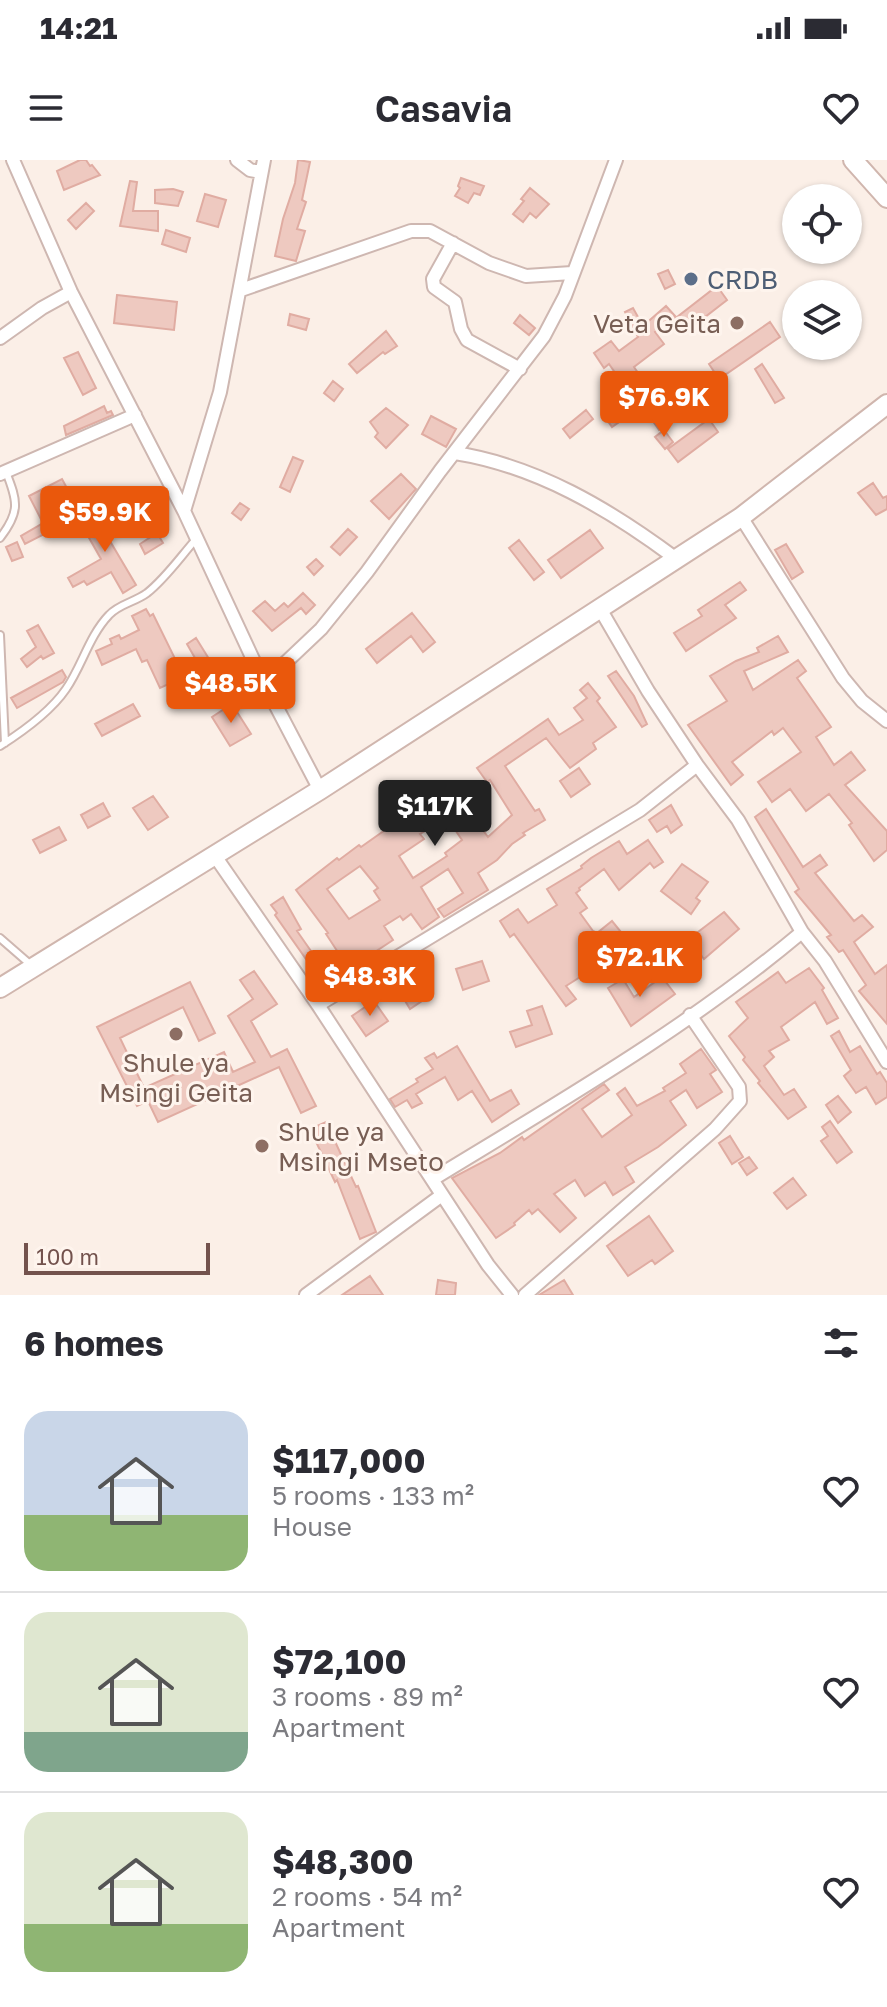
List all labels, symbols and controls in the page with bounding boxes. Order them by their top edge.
text: 14:21 [40,10,118,46]
icon: menu [24,86,68,130]
icon: heart [819,86,863,130]
text: Casavia [375,87,512,130]
map controls [782,184,862,360]
button: locate [782,184,862,264]
place label: CRDB [707,264,778,295]
marker: CRDB [682,270,700,288]
button: layers [782,280,862,360]
place label: Veta Geita [593,308,721,339]
marker: Veta Geita [728,314,746,332]
pin: $76.9K [599,371,729,439]
text: $76.9K [618,381,710,412]
pin: $59.9K [40,486,170,554]
text: $59.9K [58,496,152,527]
pin: $48.5K [166,657,296,725]
text: $48.5K [184,667,278,698]
pin: $117K [379,780,491,848]
text: $117K [396,790,474,821]
pin: $72.1K [575,931,705,999]
text: $72.1K [596,941,684,972]
pin: $48.3K [305,950,435,1018]
text: $48.3K [323,960,417,991]
marker: Shule ya Msingi Geita [167,1025,185,1043]
place label: Shule ya Msingi Geita [99,1047,253,1108]
place label: Shule ya Msingi Mseto [278,1116,444,1177]
marker: Shule ya Msingi Mseto [253,1137,271,1155]
scale bar [24,1239,210,1275]
text: 100 m [36,1243,99,1270]
icon: filters [819,1321,863,1365]
text: 6 homes [24,1323,164,1363]
text: $117,000 [272,1440,426,1480]
icon: home [88,1443,184,1539]
icon: heart [819,1469,863,1513]
text: 5 rooms · 133 m² [272,1480,474,1511]
text: House [272,1511,352,1542]
text: $72,100 [272,1641,407,1681]
icon: home [88,1644,184,1740]
icon: heart [819,1670,863,1714]
text: 3 rooms · 89 m² [272,1681,463,1712]
text: Apartment [272,1712,405,1743]
text: $48,300 [272,1841,414,1881]
icon: home [88,1844,184,1940]
icon: heart [819,1870,863,1914]
text: 2 rooms · 54 m² [272,1881,462,1912]
text: Apartment [272,1912,405,1943]

